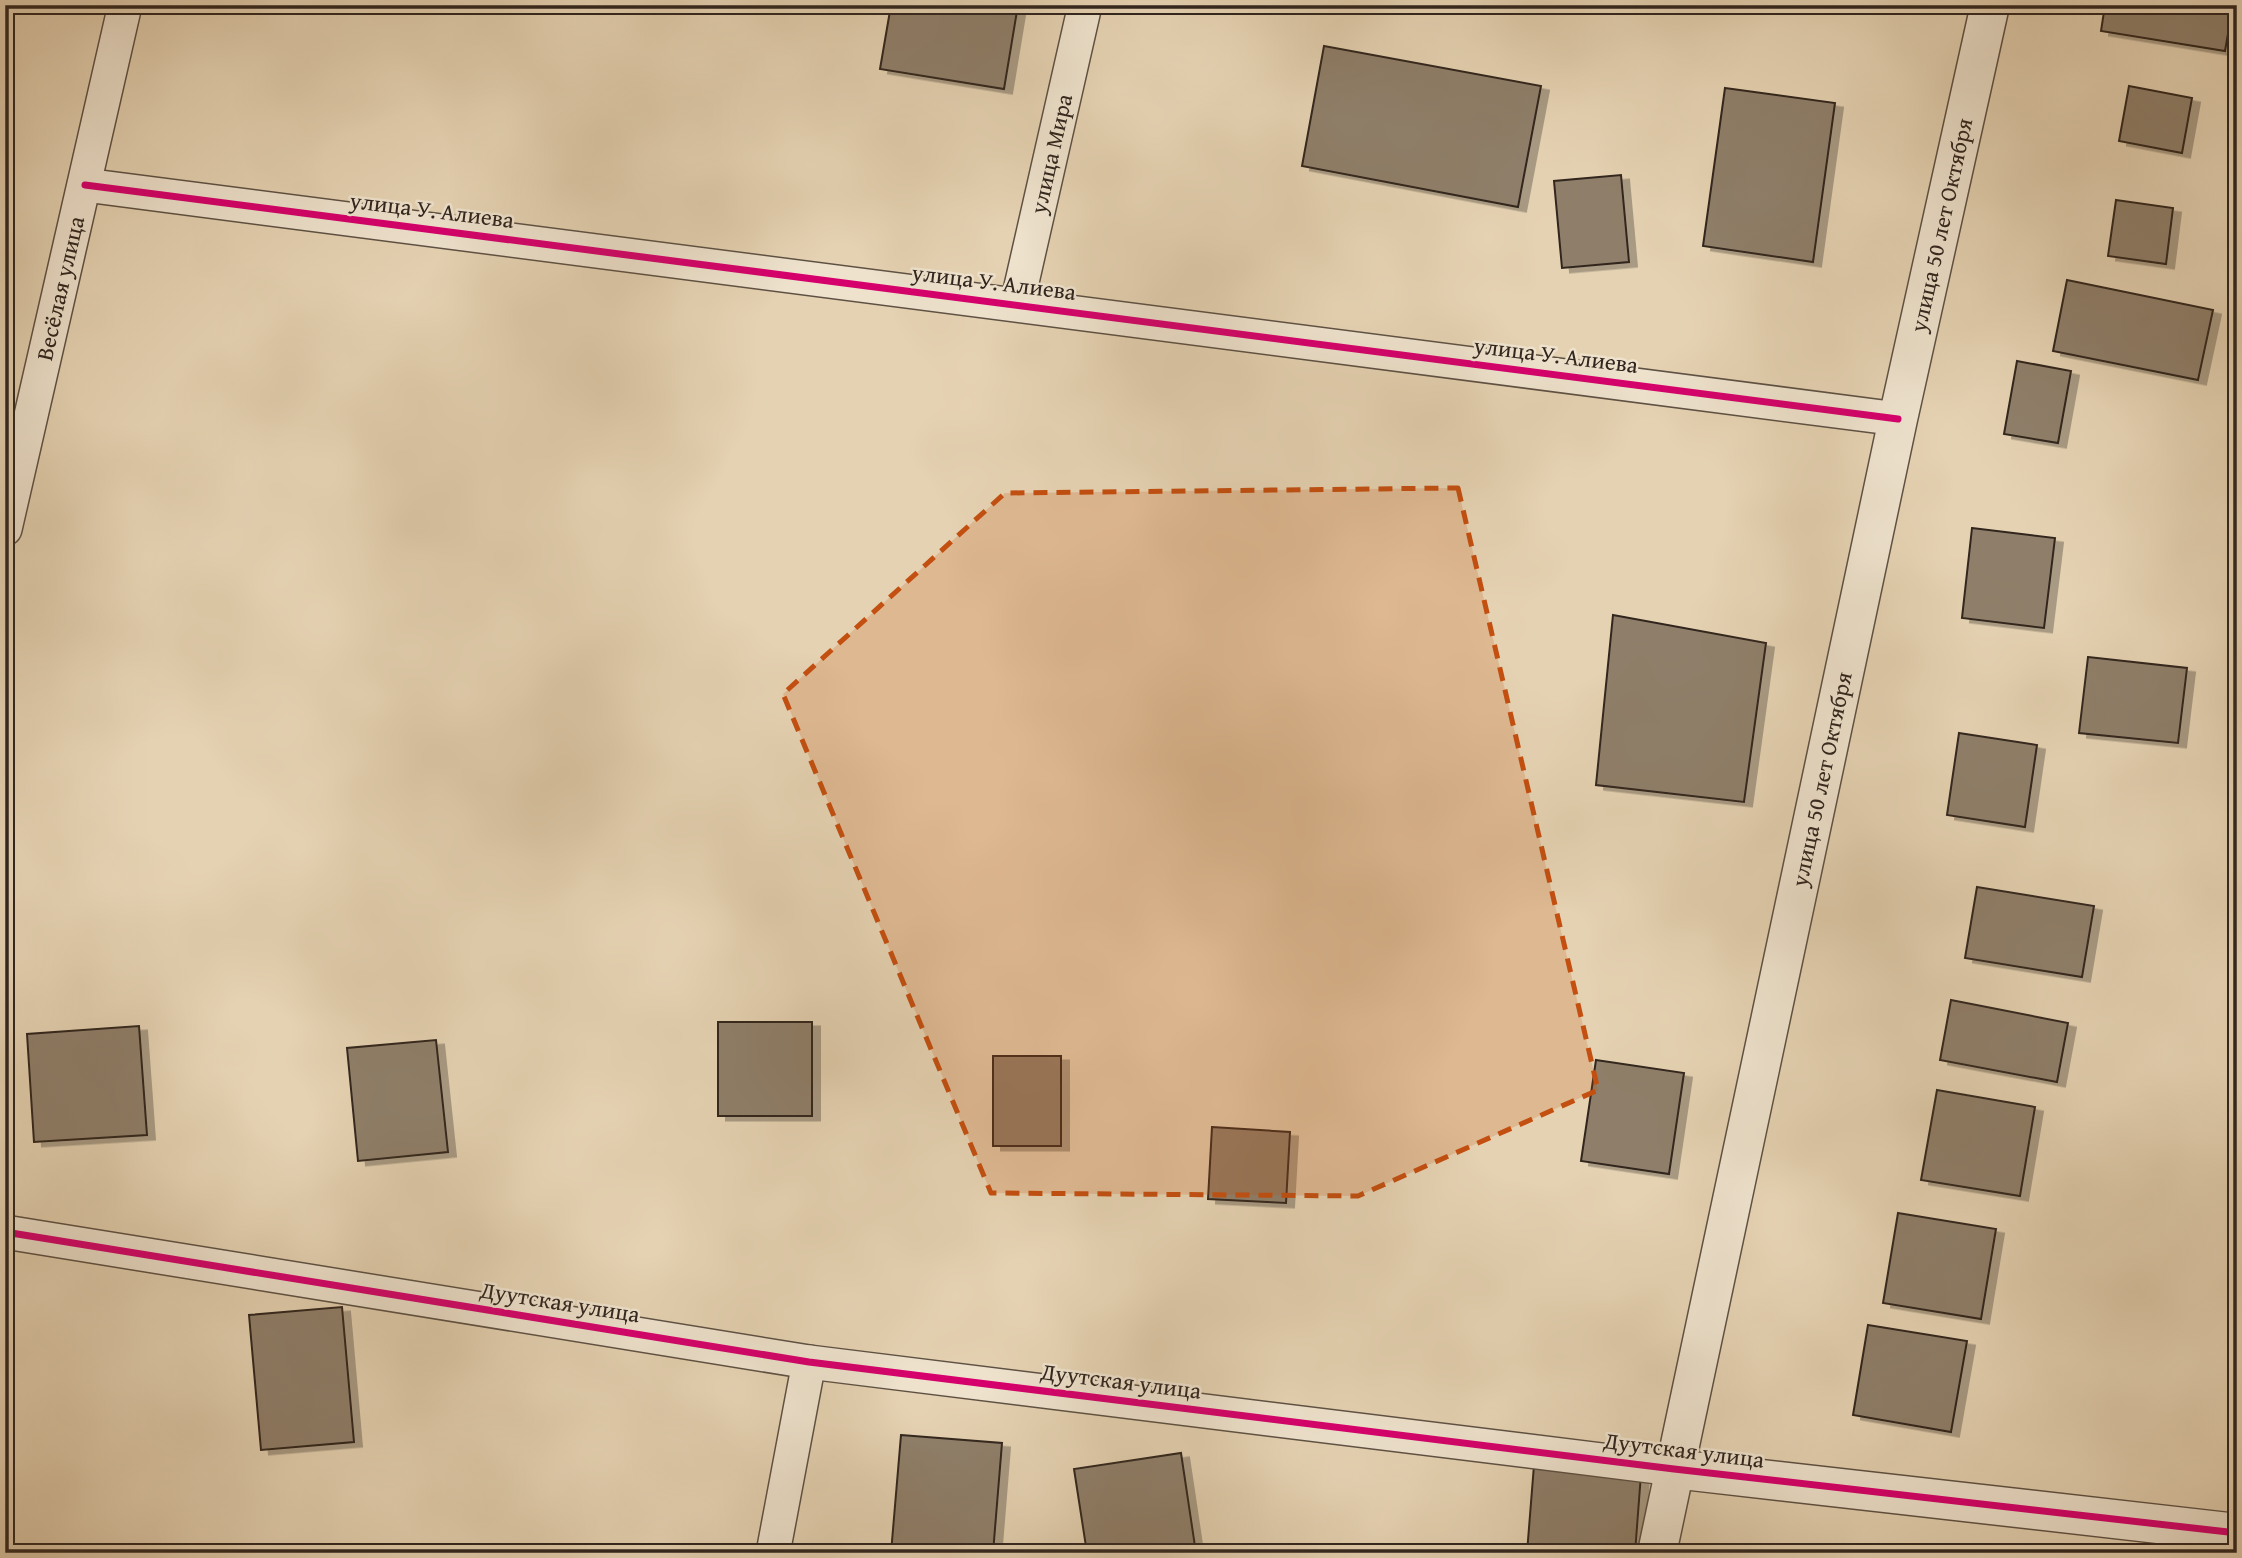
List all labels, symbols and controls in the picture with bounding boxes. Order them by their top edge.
street label: улица Мира [1021,90,1080,218]
street label: улица 50 лет Октября [1901,114,1981,336]
street label: улица У. Алиева [347,183,516,236]
street label: Весёлая улица [27,213,92,364]
street label: улица У. Алиева [909,255,1078,308]
street label: улица У. Алиева [1471,328,1640,381]
street label: улица 50 лет Октября [1782,668,1860,891]
street label: Дуутская улица [477,1272,642,1330]
street label: Дуутская улица [1038,1354,1203,1407]
street label: Дуутская улица [1601,1423,1766,1476]

